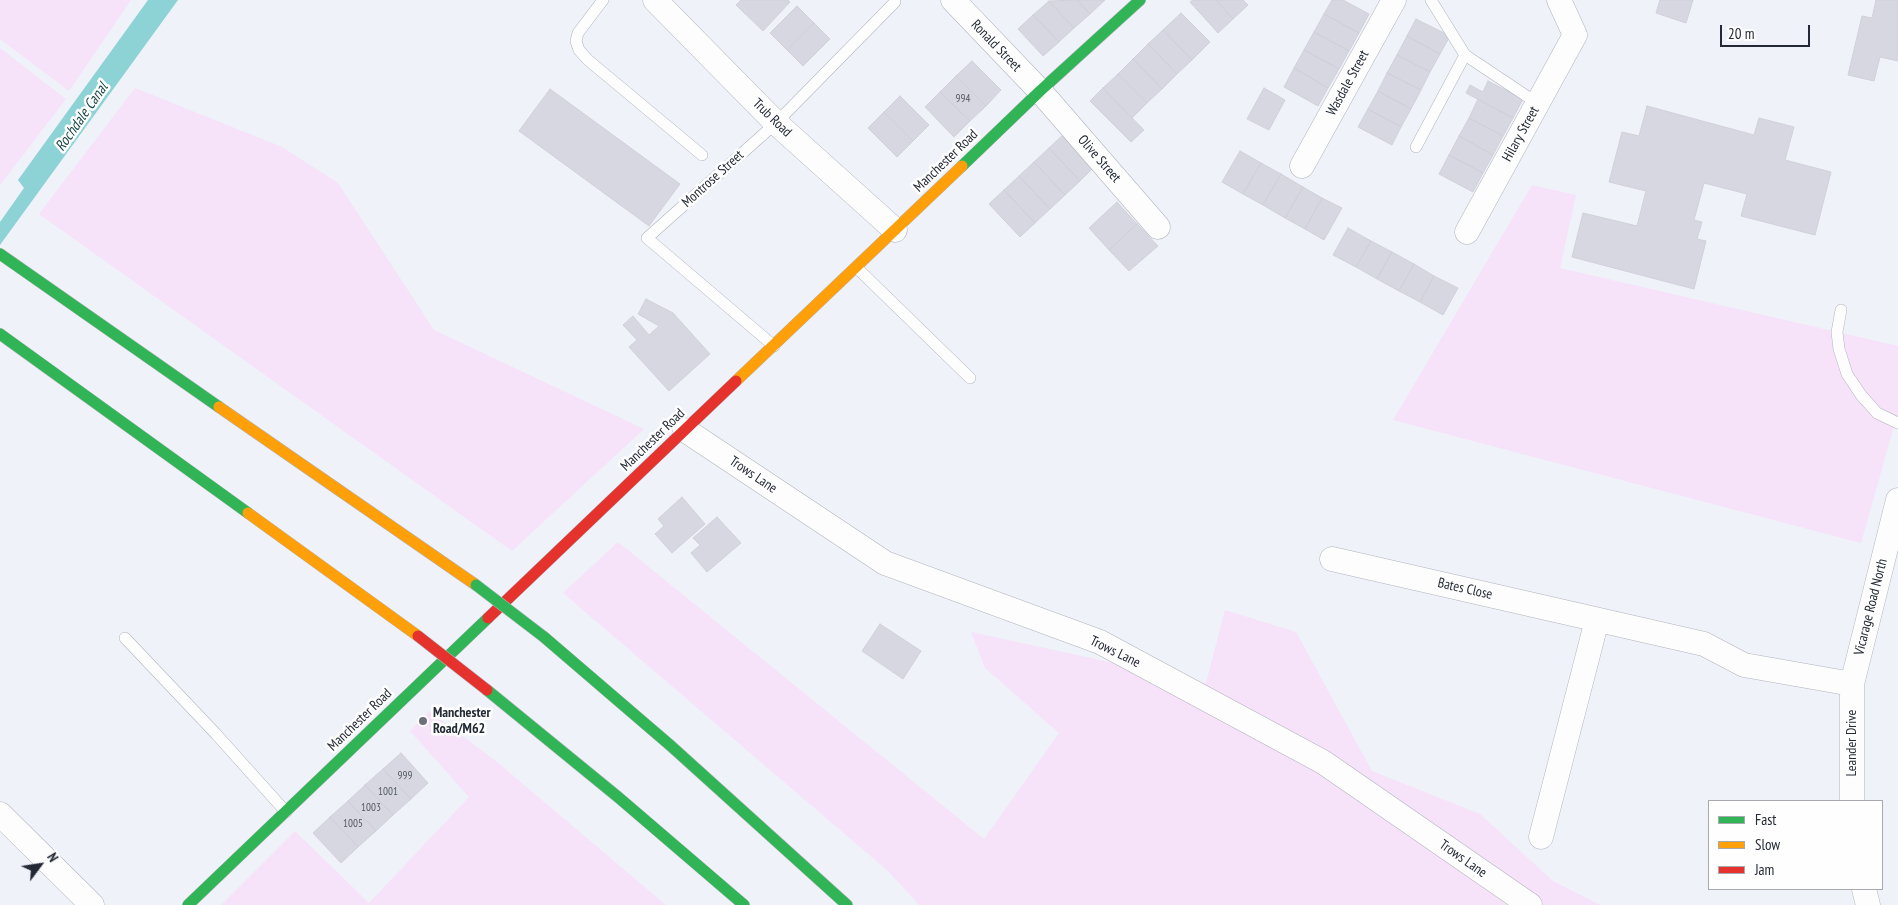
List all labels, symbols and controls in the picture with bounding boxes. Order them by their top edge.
scale bar [1723,15,1813,47]
street label: Ronald Street [967,17,1025,75]
text: 20 m [1728,24,1754,43]
street label: Wasdale Street [1323,47,1373,119]
water label: Rochdale Canal [52,79,112,155]
house number: 994 [956,92,970,106]
street label: Trub Road [749,95,795,141]
street label: Hilary Street [1499,103,1543,165]
street label: Manchester Road [910,126,982,196]
street label: Olive Street [1074,132,1124,186]
street label: Montrose Street [679,147,747,211]
street label: Manchester Road [617,405,689,475]
street label: Trows Lane [726,453,780,497]
street label: Vicarage Road North [1851,557,1891,657]
street label: Bates Close [1436,575,1494,603]
street label: Trows Lane [1087,633,1143,671]
street label: Manchester Road [324,685,396,755]
place label: Manchester Road/M62 [433,705,491,738]
street label: Leander Drive [1844,710,1860,776]
marker: Manchester Road/M62 [417,715,429,727]
house number: 999 [398,769,412,783]
house number: 1001 [378,785,398,799]
legend [1708,800,1883,890]
house number: 1003 [361,801,381,815]
text: Fast [1755,810,1776,829]
house number: 1005 [343,817,363,831]
text: Slow [1755,835,1780,854]
street label: Trows Lane [1436,837,1490,881]
north arrow [15,840,65,890]
text: N [43,849,63,865]
text: Jam [1755,860,1774,879]

